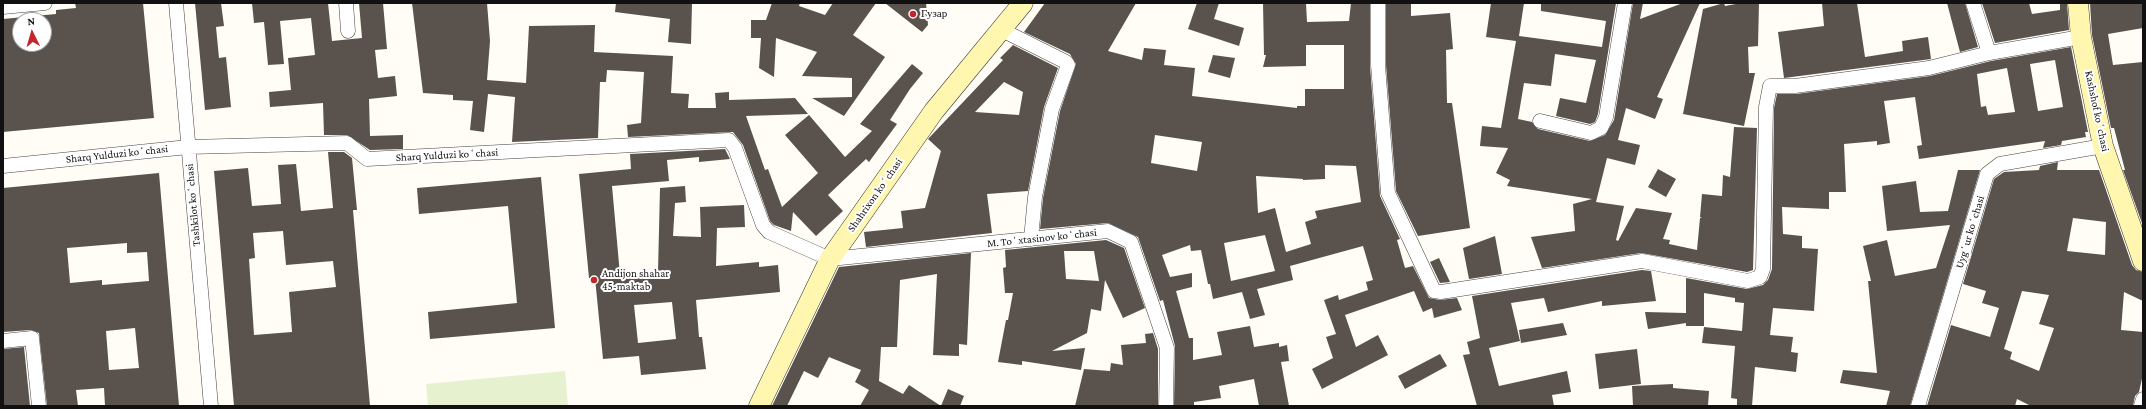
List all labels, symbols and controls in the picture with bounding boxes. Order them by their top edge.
place label: Гузар [921,7,947,21]
marker: Гузар [908,9,918,19]
north arrow [12,12,52,52]
text: N [27,15,35,27]
street label: Kashshof koʻchasi [2082,69,2112,153]
street label: Sharq Yulduzi koʻchasi [65,142,169,166]
street label: Sharq Yulduzi koʻchasi [395,146,499,164]
street label: Shahrixon koʻchasi [845,156,905,234]
street label: Tashkilot koʻchasi [183,163,203,247]
street label: Uygʻur koʻchasi [1953,194,1987,270]
street label: M. Toʻxtasinov koʻchasi [986,226,1098,250]
place label: Andijon shahar 45-maktab [602,267,669,293]
marker: Andijon shahar 45-maktab [589,275,599,285]

